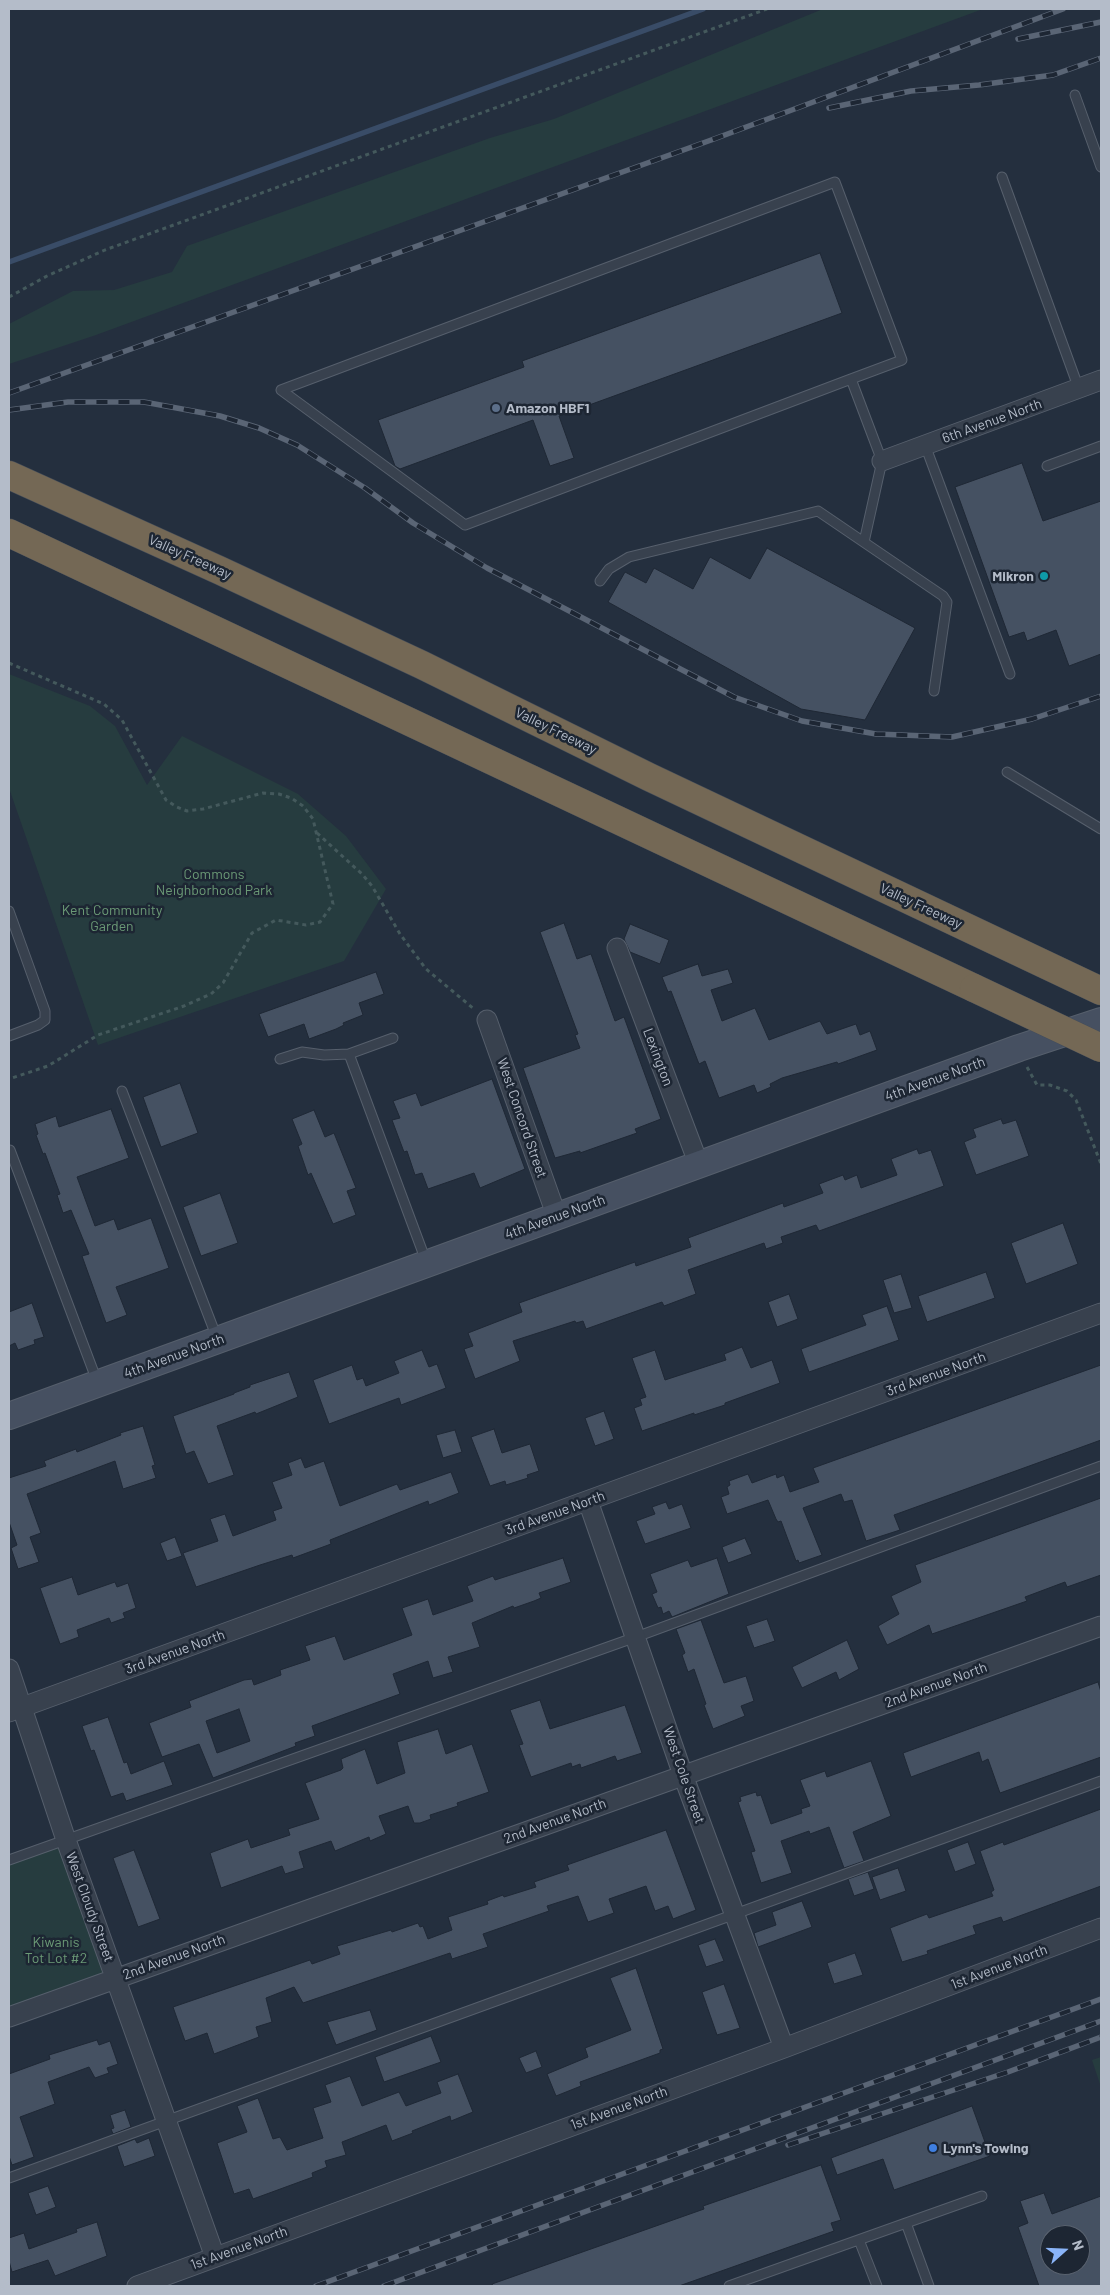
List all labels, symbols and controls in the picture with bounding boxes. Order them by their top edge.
street label: 6th Avenue North [940,395,1044,447]
place label: Amazon HBF1 [506,400,589,416]
marker: Amazon HBF1 [490,402,502,414]
street label: Valley Freeway [146,531,234,583]
place label: Mikron [992,568,1034,584]
marker: Mikron [1038,570,1050,582]
street label: Valley Freeway [512,704,600,758]
park label: Commons Neighborhood Park [156,866,272,899]
street label: Valley Freeway [877,880,965,932]
park label: Kent Community Garden [62,902,162,934]
street label: Lexington [639,1026,677,1088]
street label: 4th Avenue North [883,1053,987,1105]
street label: West Concord Street [494,1056,550,1180]
street label: 4th Avenue North [503,1191,607,1243]
street label: 4th Avenue North [122,1330,226,1382]
street label: 3rd Avenue North [884,1348,988,1400]
street label: 3rd Avenue North [503,1487,607,1539]
street label: 3rd Avenue North [123,1626,227,1678]
street label: 2nd Avenue North [883,1659,989,1711]
street label: West Cole Street [660,1724,708,1826]
street label: 2nd Avenue North [502,1795,608,1847]
street label: West Cloudy Street [62,1850,118,1964]
street label: 2nd Avenue North [121,1931,227,1983]
park label: Kiwanis Tot Lot #2 [25,1934,87,1966]
street label: 1st Avenue North [948,1941,1050,1993]
street label: 1st Avenue North [568,2083,670,2133]
place label: Lynn's Towing [943,2140,1029,2156]
marker: Lynn's Towing [927,2142,939,2154]
street label: 1st Avenue North [188,2223,290,2273]
north arrow [1040,2225,1090,2275]
text: N [1069,2238,1088,2252]

